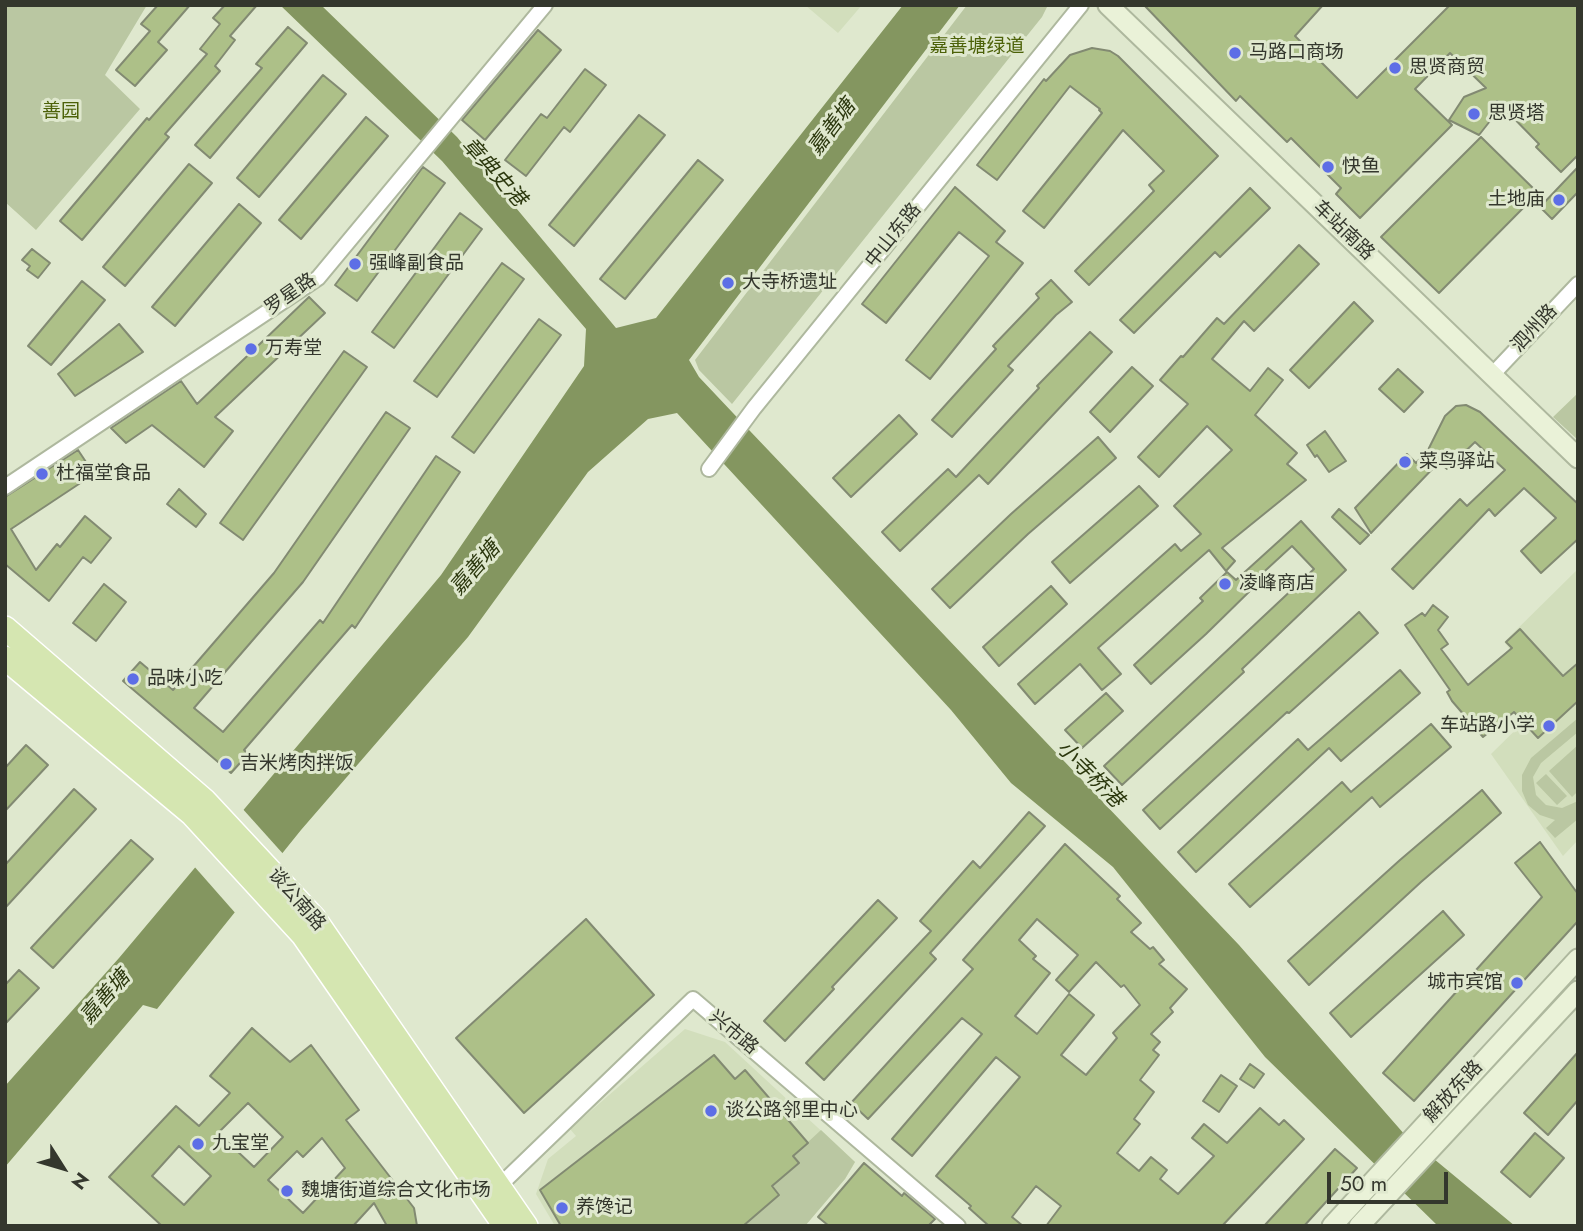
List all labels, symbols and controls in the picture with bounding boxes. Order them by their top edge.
park label: 嘉善塘绿道 [930,36,1024,58]
place label: 马路口商场 [1249,42,1344,64]
marker: 马路口商场 [1227,45,1243,61]
place label: 思贤商贸 [1409,57,1485,79]
marker: 思贤商贸 [1387,60,1403,76]
water label: 嘉善塘 [804,95,862,161]
park label: 善园 [42,101,80,123]
place label: 思贤塔 [1488,103,1545,125]
marker: 思贤塔 [1466,106,1482,122]
water label: 章典史港 [456,133,530,213]
place label: 快鱼 [1342,156,1380,178]
marker: 快鱼 [1320,159,1336,175]
place label: 土地庙 [1488,189,1545,211]
marker: 土地庙 [1551,192,1567,208]
street label: 车站南路 [1308,196,1378,266]
street label: 中山东路 [861,199,927,273]
place label: 强峰副食品 [369,253,464,275]
marker: 强峰副食品 [347,256,363,272]
street label: 罗星路 [261,269,321,321]
place label: 大寺桥遗址 [742,272,837,294]
marker: 大寺桥遗址 [720,275,736,291]
street label: 泗州路 [1507,300,1563,358]
place label: 万寿堂 [265,338,322,360]
marker: 万寿堂 [243,341,259,357]
place label: 菜鸟驿站 [1419,451,1495,473]
marker: 菜鸟驿站 [1397,454,1413,470]
place label: 杜福堂食品 [56,463,151,485]
marker: 杜福堂食品 [34,466,50,482]
water label: 嘉善塘 [446,537,506,601]
place label: 凌峰商店 [1239,573,1315,595]
marker: 凌峰商店 [1217,576,1233,592]
place label: 品味小吃 [147,668,223,690]
marker: 品味小吃 [125,671,141,687]
place label: 车站路小学 [1440,715,1535,737]
marker: 车站路小学 [1541,718,1557,734]
water label: 小寺桥港 [1050,736,1128,814]
place label: 吉米烤肉拌饭 [240,753,354,775]
marker: 吉米烤肉拌饭 [218,756,234,772]
street label: 谈公南路 [262,864,330,936]
water label: 嘉善塘 [76,966,136,1030]
place label: 城市宾馆 [1427,972,1503,994]
marker: 城市宾馆 [1509,975,1525,991]
street label: 兴市路 [704,1006,762,1060]
street label: 解放东路 [1420,1056,1488,1128]
place label: 谈公路邻里中心 [725,1100,858,1122]
marker: 谈公路邻里中心 [703,1103,719,1119]
north arrow [28,1133,98,1203]
place label: 九宝堂 [212,1133,269,1155]
marker: 九宝堂 [190,1136,206,1152]
scale bar [1331,1158,1452,1202]
text: N [65,1167,95,1195]
text: 50 m [1340,1169,1387,1199]
place label: 魏塘街道综合文化市场 [301,1180,491,1202]
marker: 魏塘街道综合文化市场 [279,1183,295,1199]
place label: 养馋记 [576,1197,633,1219]
marker: 养馋记 [554,1200,570,1216]

